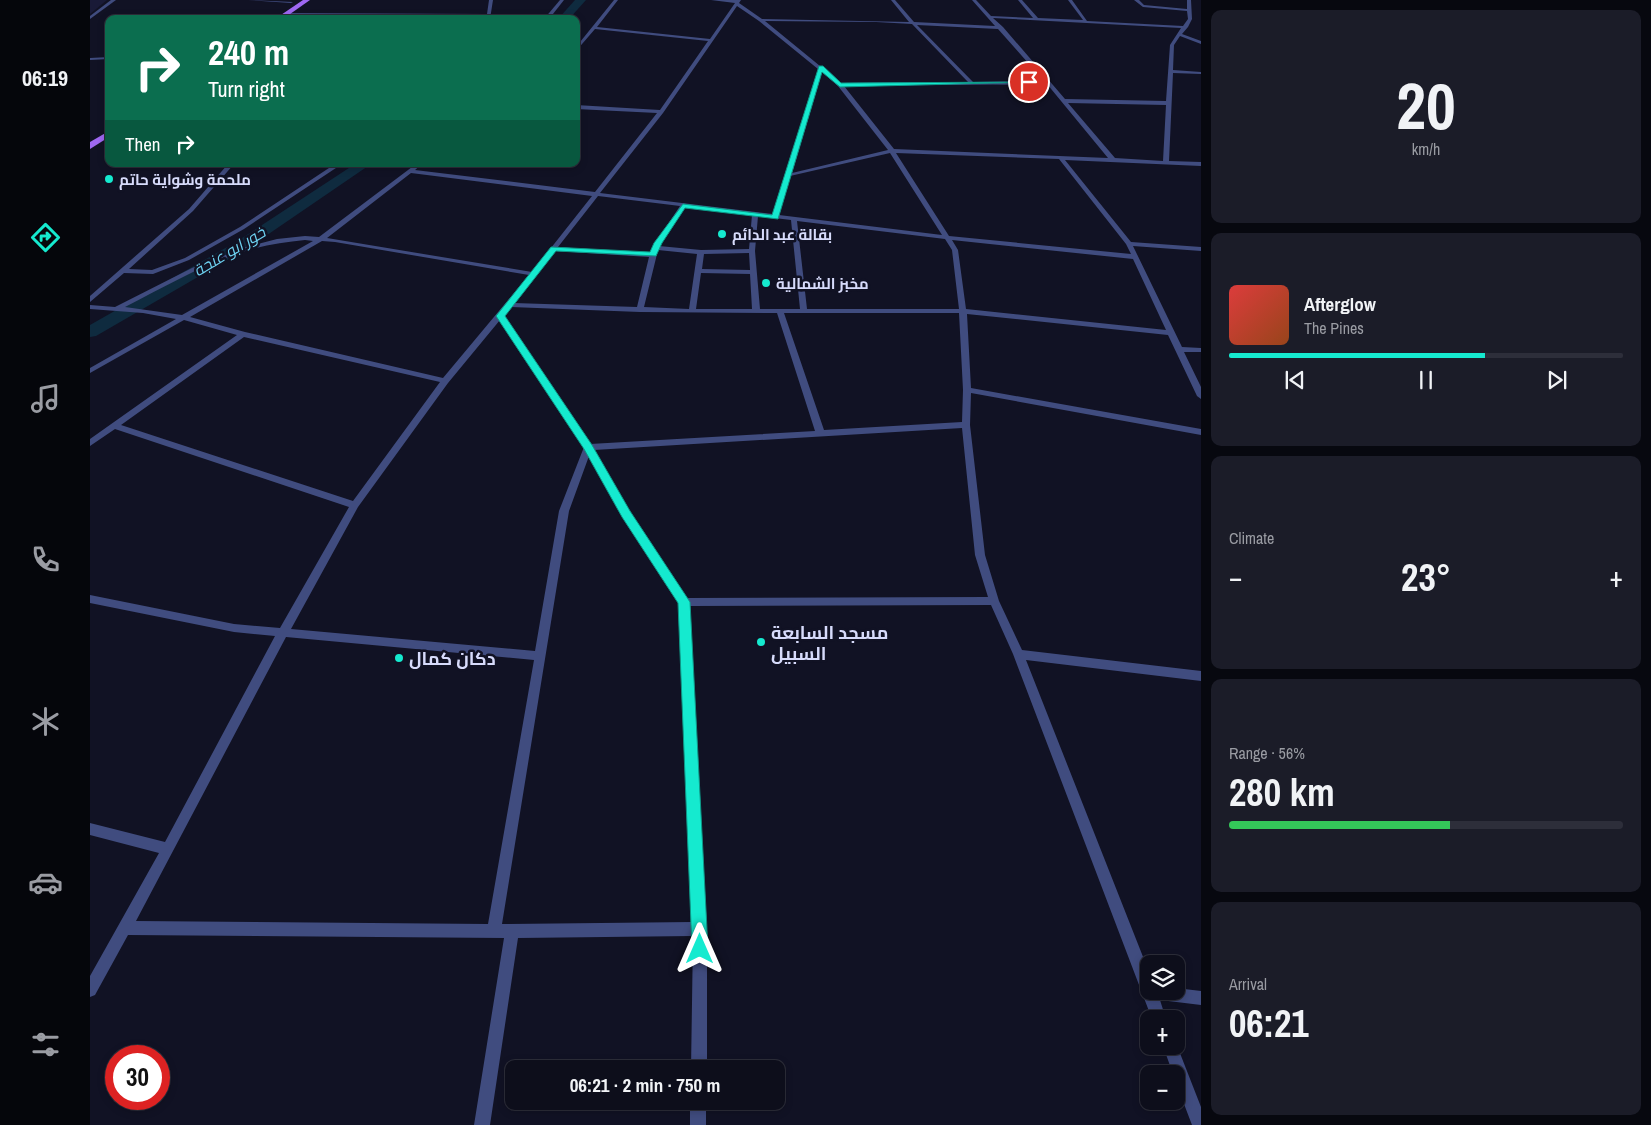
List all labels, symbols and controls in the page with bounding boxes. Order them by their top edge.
text: 240 m [208,29,289,76]
icon: right [125,35,190,100]
pin [1008,61,1050,103]
text: 20 [1396,62,1456,149]
text: 06:19 [22,63,68,93]
icon: arrive [1015,68,1043,96]
text: Turn right [208,74,285,104]
icon: right [171,130,199,158]
text: Then [125,131,161,157]
text: km/h [1412,138,1440,160]
place label: ملحمة وشواية حاتم [119,169,251,190]
marker: ملحمة وشواية حاتم [103,173,115,185]
icon: directions [28,220,63,255]
water label: خور ابو عنجة [189,220,270,281]
place label: بقالة عبد الدائم [732,224,832,245]
marker: بقالة عبد الدائم [716,228,728,240]
place label: مخبز الشمالية [776,273,869,294]
marker: مخبز الشمالية [760,277,772,289]
text: Afterglow [1304,291,1376,317]
text: The Pines [1304,317,1364,339]
icon: previous [1281,366,1309,394]
icon: pause [1412,366,1440,394]
icon: next [1543,366,1571,394]
icon: music [28,381,63,416]
text: Climate [1229,527,1274,549]
icon: phone [28,542,63,577]
text: 23° [1401,552,1451,603]
text: − [1229,558,1242,596]
text: + [1610,558,1623,596]
place label: مسجد السابعة السبيل [771,620,888,666]
marker: مسجد السابعة السبيل [755,636,767,648]
place label: دكان كمال [409,646,496,671]
marker: دكان كمال [393,652,405,664]
icon: climate [28,704,63,739]
text: Range · 56% [1229,742,1305,764]
text: 280 km [1229,767,1335,818]
icon: car [28,865,63,900]
position arrow [673,922,725,974]
map controls [1140,955,1185,1110]
button: layers [1140,955,1185,1000]
text: Arrival [1229,973,1267,995]
text: 06:21 [1229,998,1309,1049]
button: + [1140,1010,1185,1055]
icon: filters [28,1027,63,1062]
speed limit sign: 30 [105,1045,170,1110]
button: − [1140,1065,1185,1110]
text: 06:21 · 2 min · 750 m [570,1072,720,1098]

